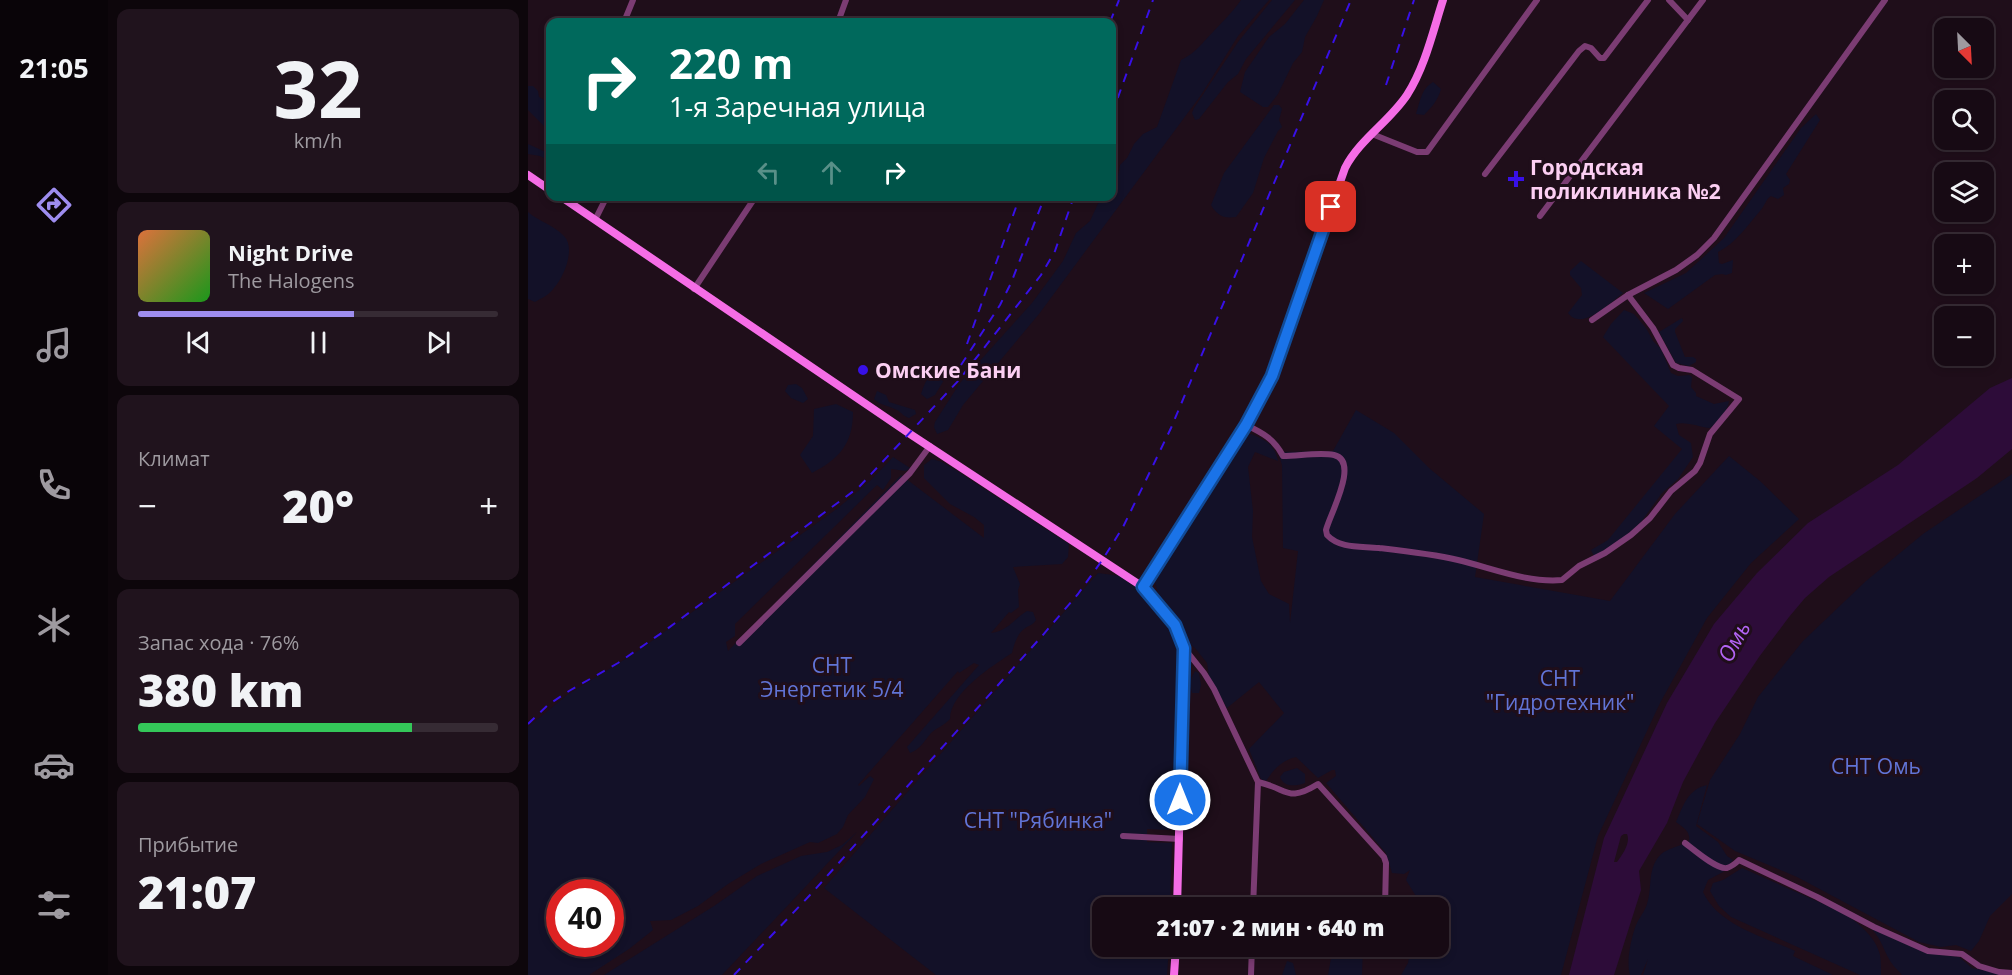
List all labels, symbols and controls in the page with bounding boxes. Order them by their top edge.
north arrow [1934,18,1994,78]
map controls [1934,18,1994,366]
text: 220 m [669,34,793,91]
text: 32 [273,35,363,141]
icon: right [570,42,648,120]
text: 21:05 [19,49,89,86]
text: 1-я Заречная улица [669,88,926,125]
button: search [1934,90,1994,150]
text: km/h [294,127,342,154]
place label: Городская поликлиника №2 [1530,153,1721,205]
icon: left [752,156,785,189]
icon: ahead [815,156,848,189]
icon: right [878,156,911,189]
button: layers [1934,162,1994,222]
marker: Городская поликлиника №2 [1507,170,1525,188]
pin [1305,181,1356,232]
icon: directions [33,184,75,226]
icon: arrive [1314,190,1347,223]
button: + [1934,234,1994,294]
text: Night Drive [228,237,353,267]
text: The Halogens [228,267,355,294]
button: − [1934,306,1994,366]
icon: music [33,324,75,366]
icon: previous [182,326,215,359]
icon: pause [302,326,335,359]
icon: next [422,326,455,359]
place label: Омские Бани [875,356,1021,384]
marker: Омские Бани [856,363,870,377]
text: Климат [138,445,210,472]
icon: phone [33,464,75,506]
text: 20° [282,475,354,536]
text: − [138,483,157,528]
text: + [479,483,498,528]
icon: climate [33,604,75,646]
water label: Омь [1710,615,1756,667]
text: Запас хода · 76% [138,629,299,656]
park label: СНТ Энергетик 5/4 [760,651,904,703]
text: 380 km [138,659,303,720]
park label: СНТ "Гидротехник" [1486,664,1634,716]
icon: car [33,744,75,786]
park label: СНТ Омь [1831,752,1921,780]
position arrow [1148,768,1212,832]
park label: СНТ "Рябинка" [964,806,1112,834]
text: Прибытие [138,831,238,858]
text: 21:07 [138,861,256,922]
speed limit sign: 40 [546,879,624,957]
icon: filters [33,884,75,926]
text: 21:07 · 2 мин · 640 m [1157,912,1384,942]

